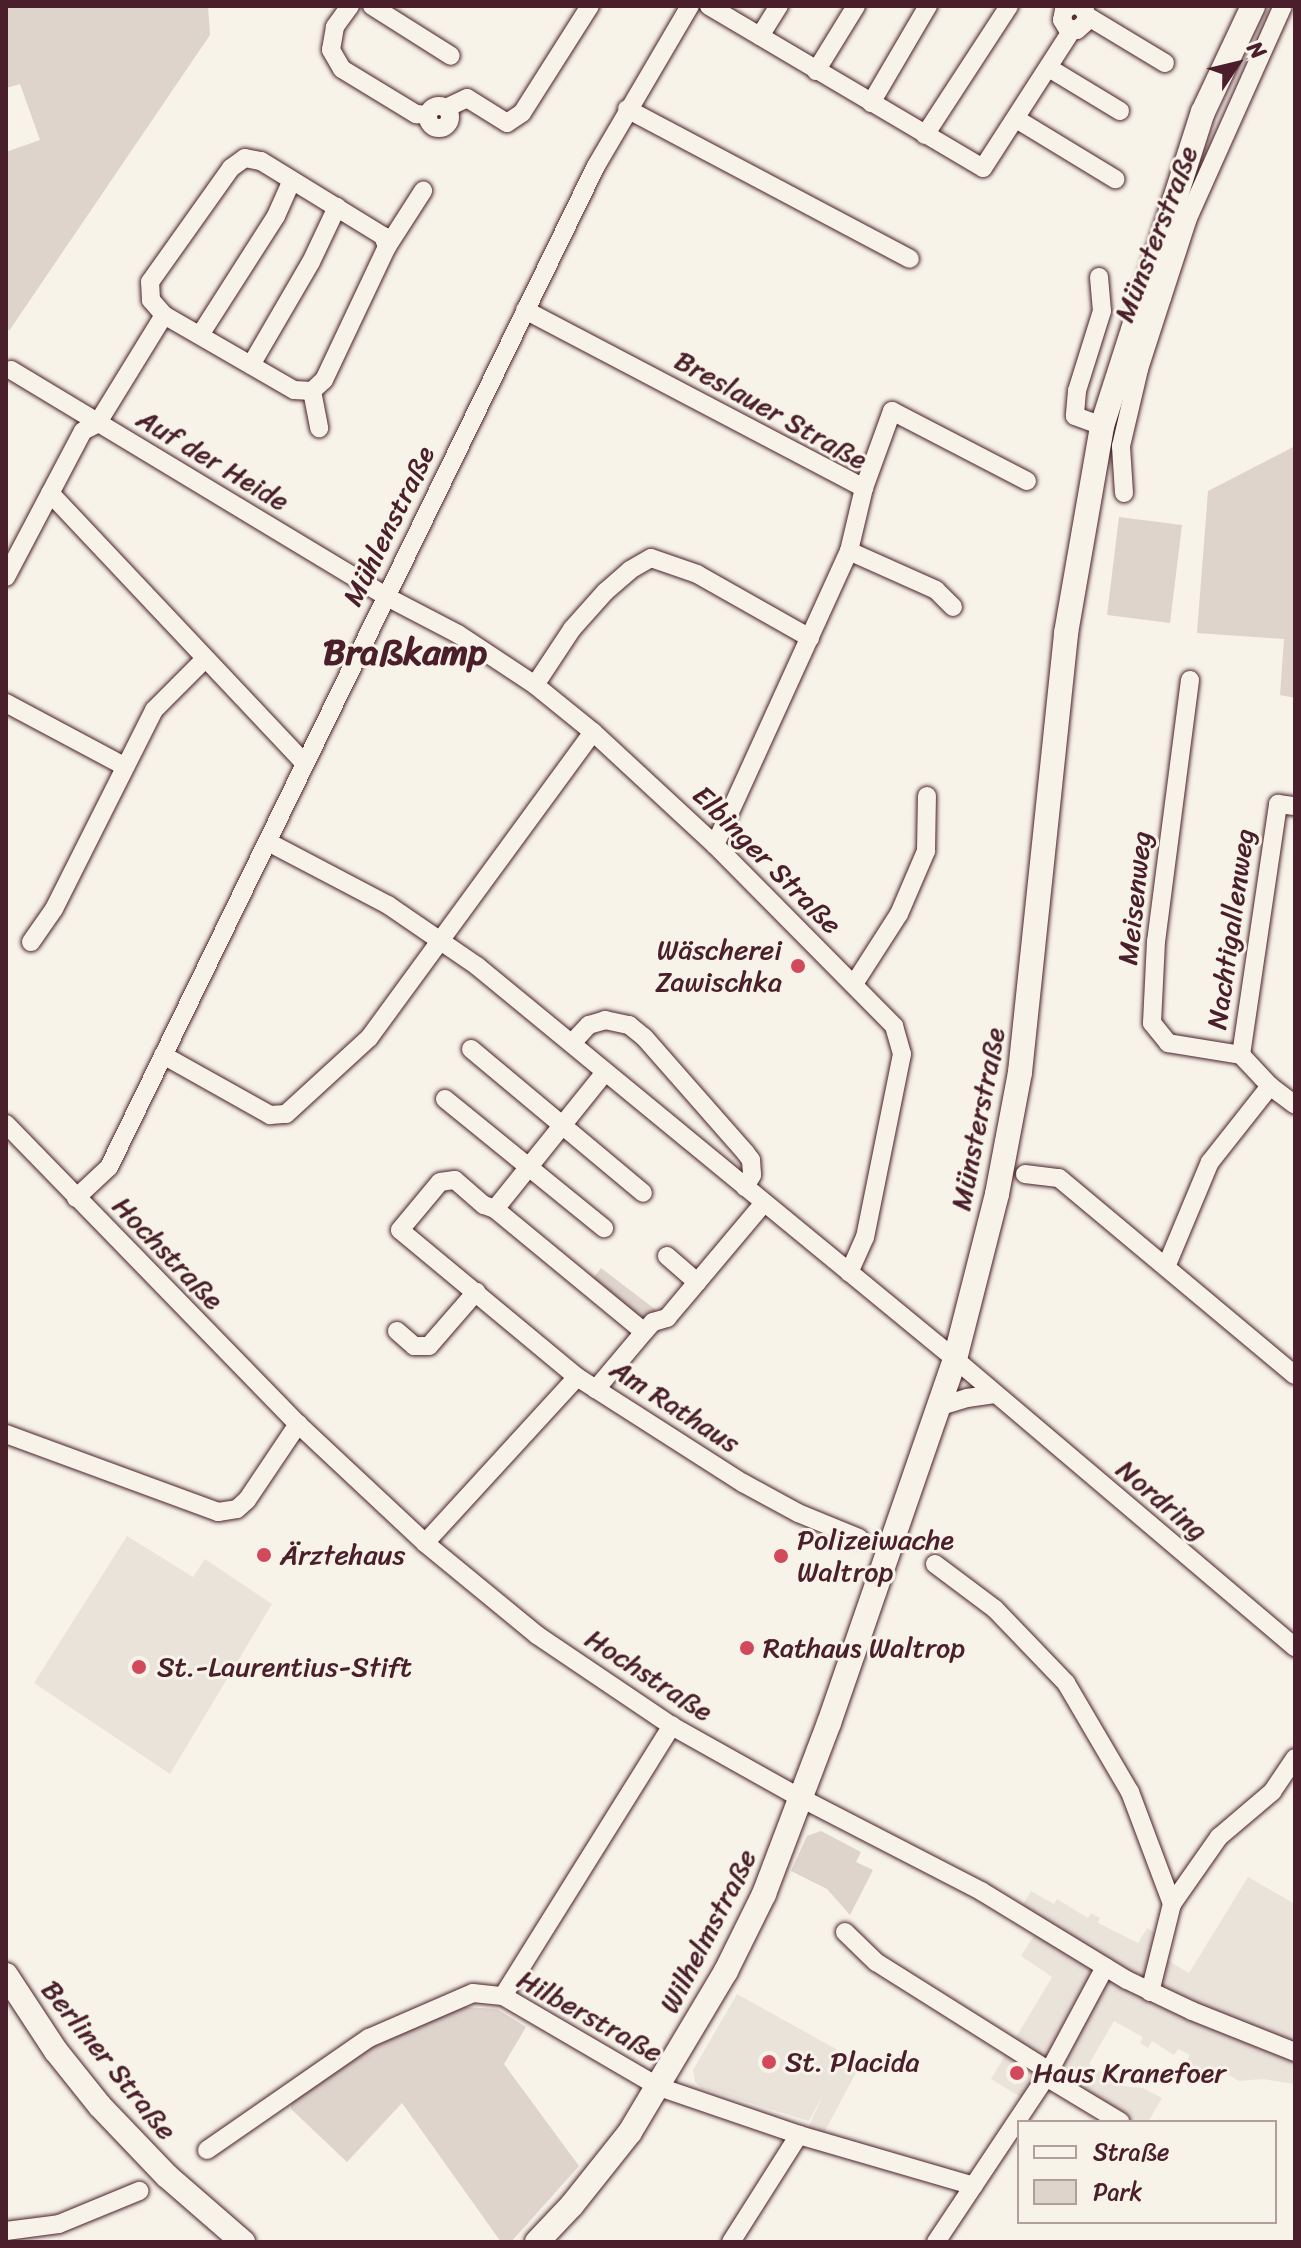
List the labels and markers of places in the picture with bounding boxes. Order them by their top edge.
place label: Wäscherei Zawischka [655,933,782,999]
marker: Wäscherei Zawischka [789,957,807,975]
place label: Polizeiwache Waltrop [797,1523,954,1589]
place label: Ärztehaus [280,1538,405,1572]
marker: Ärztehaus [255,1546,273,1564]
marker: Polizeiwache Waltrop [772,1547,790,1565]
place label: Rathaus Waltrop [763,1631,965,1665]
marker: Rathaus Waltrop [738,1639,756,1657]
place label: St.-Laurentius-Stift [157,1650,411,1684]
marker: St.-Laurentius-Stift [128,1656,150,1678]
place label: St. Placida [785,2045,920,2079]
marker: St. Placida [760,2053,778,2071]
place label: Haus Kranefoer [1033,2056,1226,2090]
marker: Haus Kranefoer [1008,2064,1026,2082]

